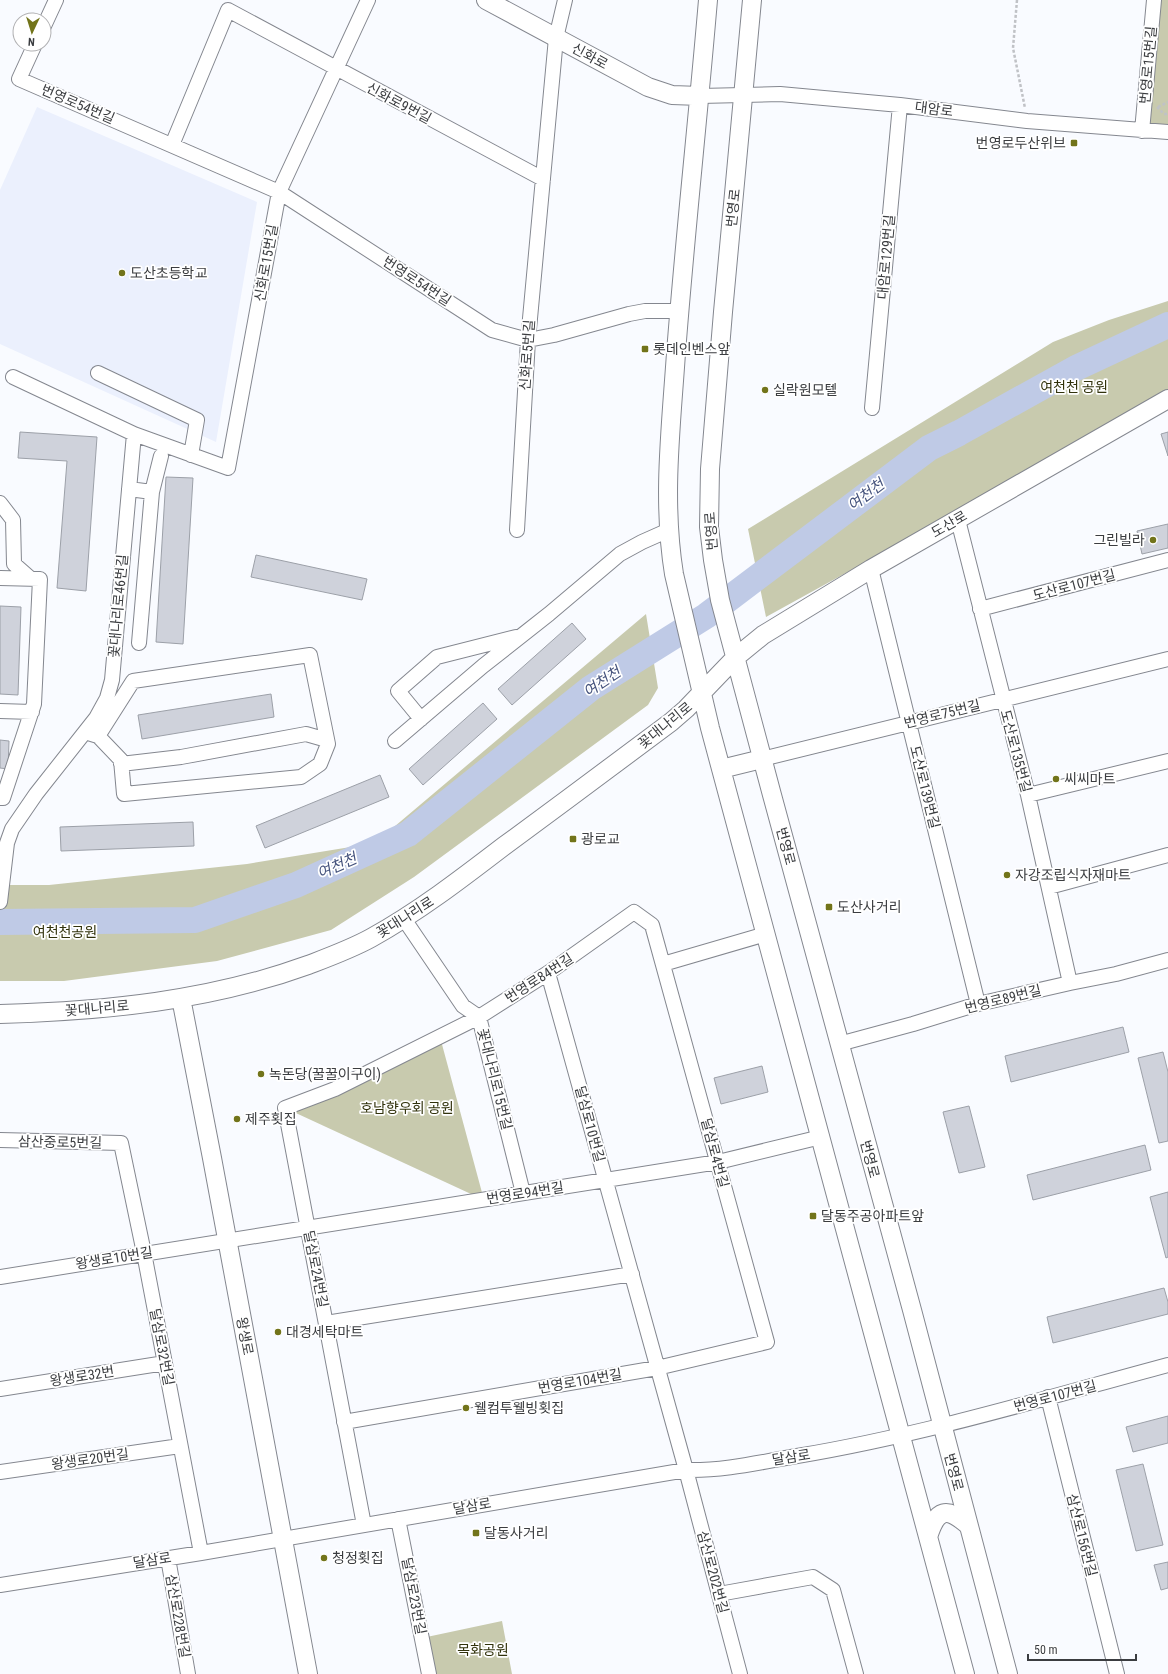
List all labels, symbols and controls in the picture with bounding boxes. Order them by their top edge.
north arrow [12,12,52,52]
street label: 번영로15번길 [1137,25,1159,105]
text: N [27,35,35,48]
street label: 신화로 [569,40,611,72]
street label: 신화로9번길 [364,79,434,127]
street label: 번영로54번길 [39,81,117,127]
street label: 대암로 [914,99,954,119]
place label: 번영로두산위브 [976,135,1066,151]
marker: 번영로두산위브 [1069,138,1079,148]
street label: 번영로 [723,188,743,228]
street label: 대암로129번길 [874,214,898,300]
street label: 신화로15번길 [251,223,281,303]
street label: 번영로54번길 [380,253,454,309]
place label: 도산초등학교 [130,265,207,281]
marker: 도산초등학교 [117,268,127,278]
street label: 신화로5번길 [517,319,537,391]
place label: 롯데인벤스앞 [653,341,730,357]
marker: 롯데인벤스앞 [640,344,650,354]
park label: 여천천 공원 [1040,379,1108,395]
place label: 실락원모텔 [773,382,837,398]
marker: 실락원모텔 [760,385,770,395]
water label: 여천천 [844,474,890,515]
street label: 도산로 [928,507,970,541]
street label: 번영로 [702,511,720,551]
place label: 그린빌라 [1093,532,1145,548]
marker: 그린빌라 [1148,535,1158,545]
street label: 꽃대나리로46번길 [105,554,131,658]
street label: 도산로107번길 [1031,566,1117,604]
water label: 여천천 [580,662,626,701]
street label: 번영로75번길 [902,697,982,731]
street label: 꽃대나리로 [635,698,695,751]
street label: 도산로135번길 [997,708,1035,794]
street label: 도산로139번길 [907,744,943,830]
place label: 씨씨마트 [1064,771,1116,787]
marker: 씨씨마트 [1051,774,1061,784]
street label: 번영로 [773,825,799,867]
place label: 광로교 [581,831,620,847]
marker: 광로교 [568,834,578,844]
water label: 여천천 [314,848,362,883]
place label: 자강조립식자재마트 [1015,867,1131,883]
marker: 자강조립식자재마트 [1002,870,1012,880]
street label: 꽃대나리로 [373,893,437,941]
place label: 도산사거리 [837,899,901,915]
marker: 도산사거리 [824,902,834,912]
park label: 여천천공원 [33,924,97,940]
street label: 번영로84번길 [502,950,576,1006]
street label: 번영로89번길 [963,982,1043,1016]
street label: 꽃대나리로 [64,997,130,1019]
street label: 꽃대나리로15번길 [475,1027,515,1131]
place label: 녹돈당(꿀꿀이구이) [269,1066,381,1083]
marker: 녹돈당(꿀꿀이구이) [256,1069,266,1079]
street label: 달삼로10번길 [572,1084,608,1164]
park label: 호남향우회 공원 [360,1100,454,1116]
place label: 제주횟집 [245,1111,297,1127]
marker: 제주횟집 [232,1114,242,1124]
street label: 달삼로4번길 [698,1116,732,1190]
street label: 삼산중로5번길 [18,1133,102,1151]
street label: 번영로 [857,1138,883,1180]
street label: 번영로94번길 [485,1179,565,1207]
place label: 달동주공아파트앞 [821,1208,924,1224]
marker: 달동주공아파트앞 [808,1211,818,1221]
street label: 달삼로24번길 [301,1229,331,1309]
street label: 왕생로10번길 [74,1244,154,1272]
street label: 달삼로32번길 [147,1307,177,1387]
street label: 왕생로 [233,1316,257,1357]
place label: 대경세탁마트 [286,1324,363,1340]
marker: 대경세탁마트 [273,1327,283,1337]
street label: 왕생로32번 [48,1363,116,1389]
street label: 번영로104번길 [537,1366,623,1396]
street label: 번영로107번길 [1012,1377,1098,1415]
place label: 웰컴투웰빙횟집 [474,1400,564,1416]
marker: 웰컴투웰빙횟집 [461,1403,471,1413]
street label: 왕생로20번길 [50,1446,130,1472]
street label: 달삼로 [771,1446,811,1468]
street label: 번영로 [941,1451,967,1493]
street label: 삼산로156번길 [1064,1492,1100,1578]
street label: 달삼로 [452,1495,493,1517]
place label: 달동사거리 [484,1525,548,1541]
marker: 달동사거리 [471,1528,481,1538]
street label: 삼산로202번길 [694,1529,732,1615]
street label: 달삼로 [132,1549,172,1571]
place label: 청정횟집 [332,1550,384,1566]
marker: 청정횟집 [319,1553,329,1563]
street label: 달삼로23번길 [399,1556,429,1636]
street label: 삼산로228번길 [163,1573,193,1659]
scale bar [1028,1636,1136,1662]
park label: 목화공원 [457,1642,509,1658]
text: 50 m [1034,1643,1058,1657]

